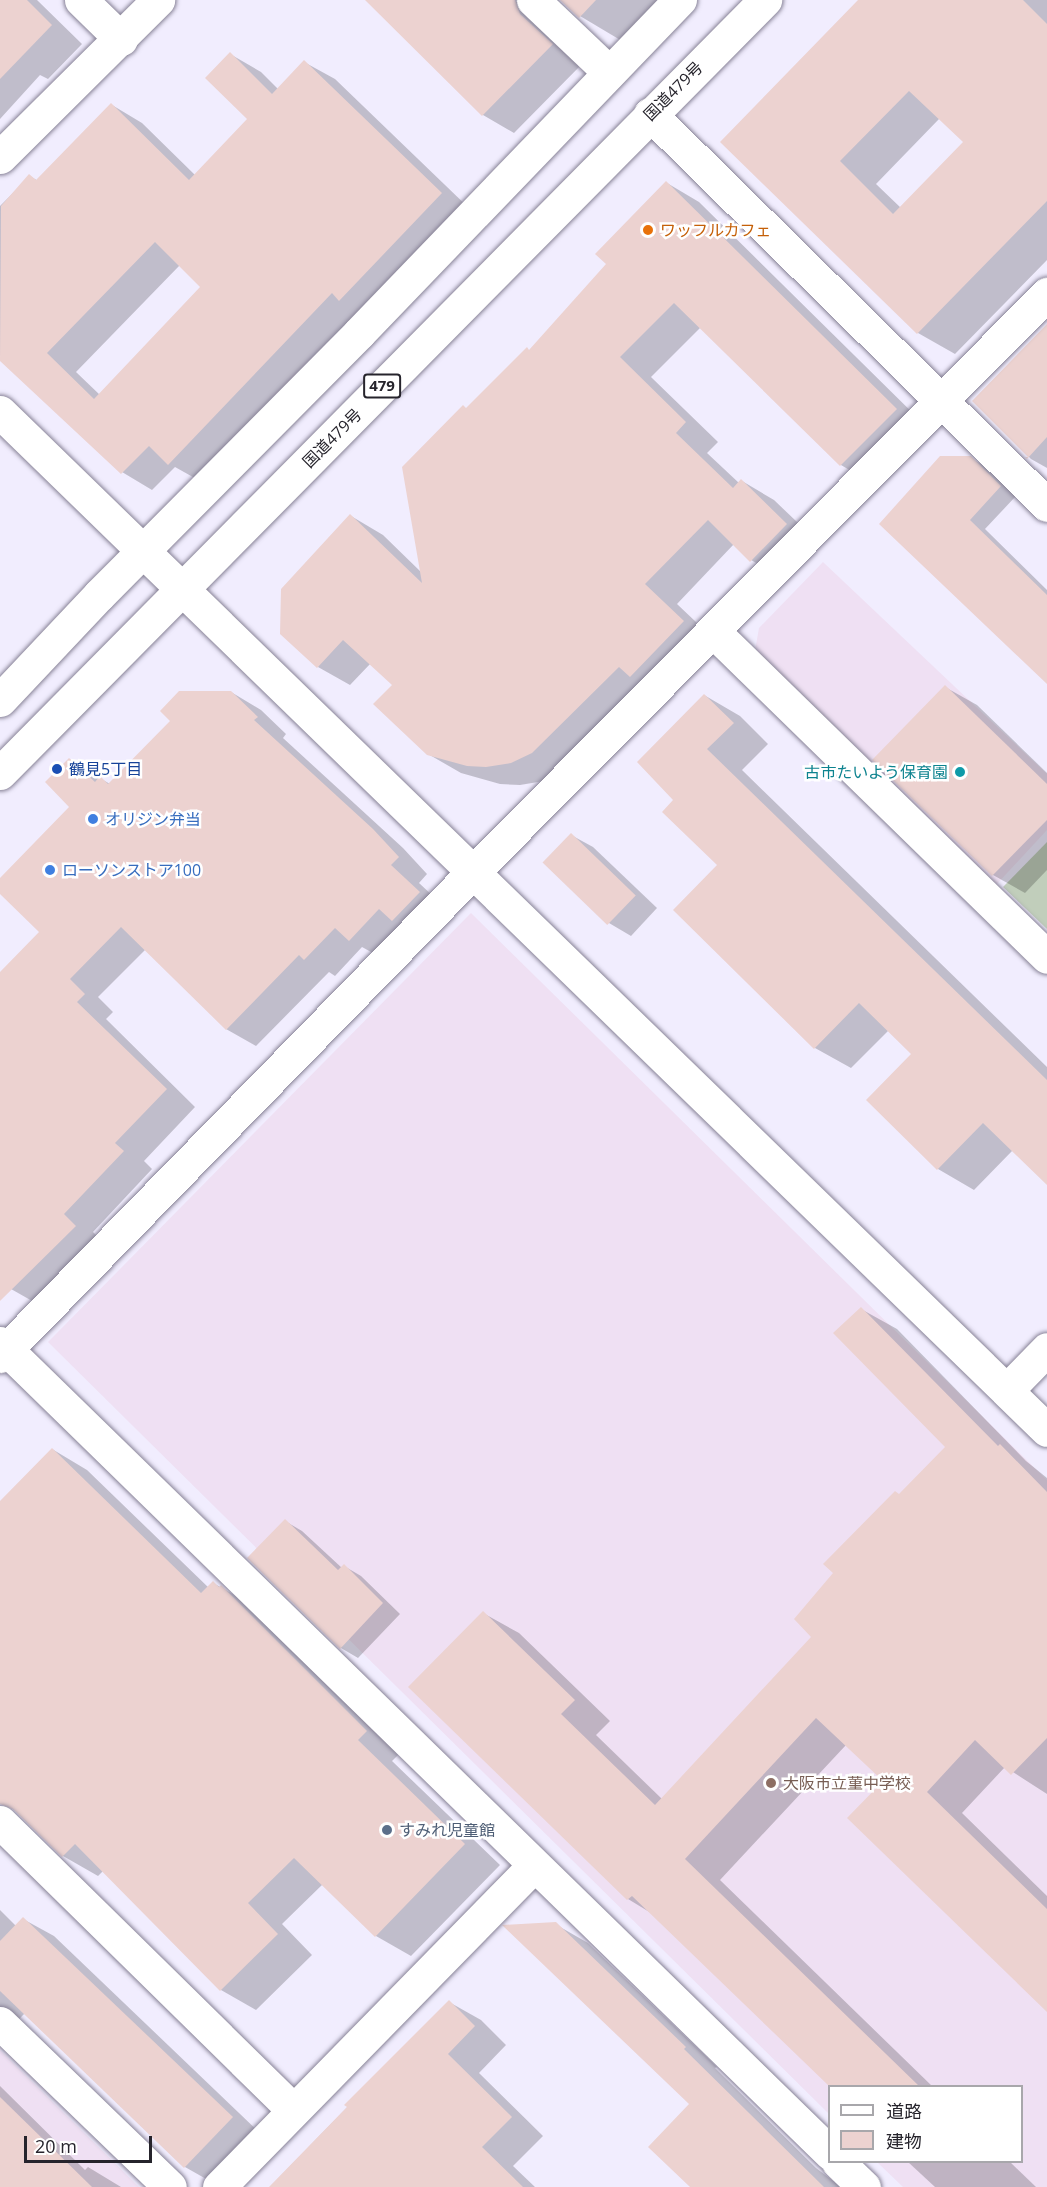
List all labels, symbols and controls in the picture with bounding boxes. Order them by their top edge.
street label: 国道479号 [640,58,706,124]
place label: ワッフルカフェ [660,220,772,240]
marker: ワッフルカフェ [641,223,655,237]
road number: 479 [362,374,401,398]
street label: 国道479号 [299,405,365,471]
place label: 鶴見5丁目 [69,759,142,779]
marker: 鶴見5丁目 [50,762,64,776]
place label: 古市たいよう保育園 [804,762,948,782]
marker: 古市たいよう保育園 [953,765,967,779]
place label: オリジン弁当 [105,809,201,829]
marker: オリジン弁当 [86,812,100,826]
place label: ローソンストア100 [62,860,201,880]
marker: ローソンストア100 [43,863,57,877]
place label: 大阪市立菫中学校 [783,1773,911,1793]
marker: 大阪市立菫中学校 [764,1776,778,1790]
place label: すみれ児童館 [399,1820,495,1840]
marker: すみれ児童館 [380,1823,394,1837]
legend [828,2085,1023,2163]
text: 道路 [886,2099,922,2123]
scale bar [27,2124,154,2162]
text: 建物 [886,2129,922,2153]
text: 20 m [35,2134,77,2158]

